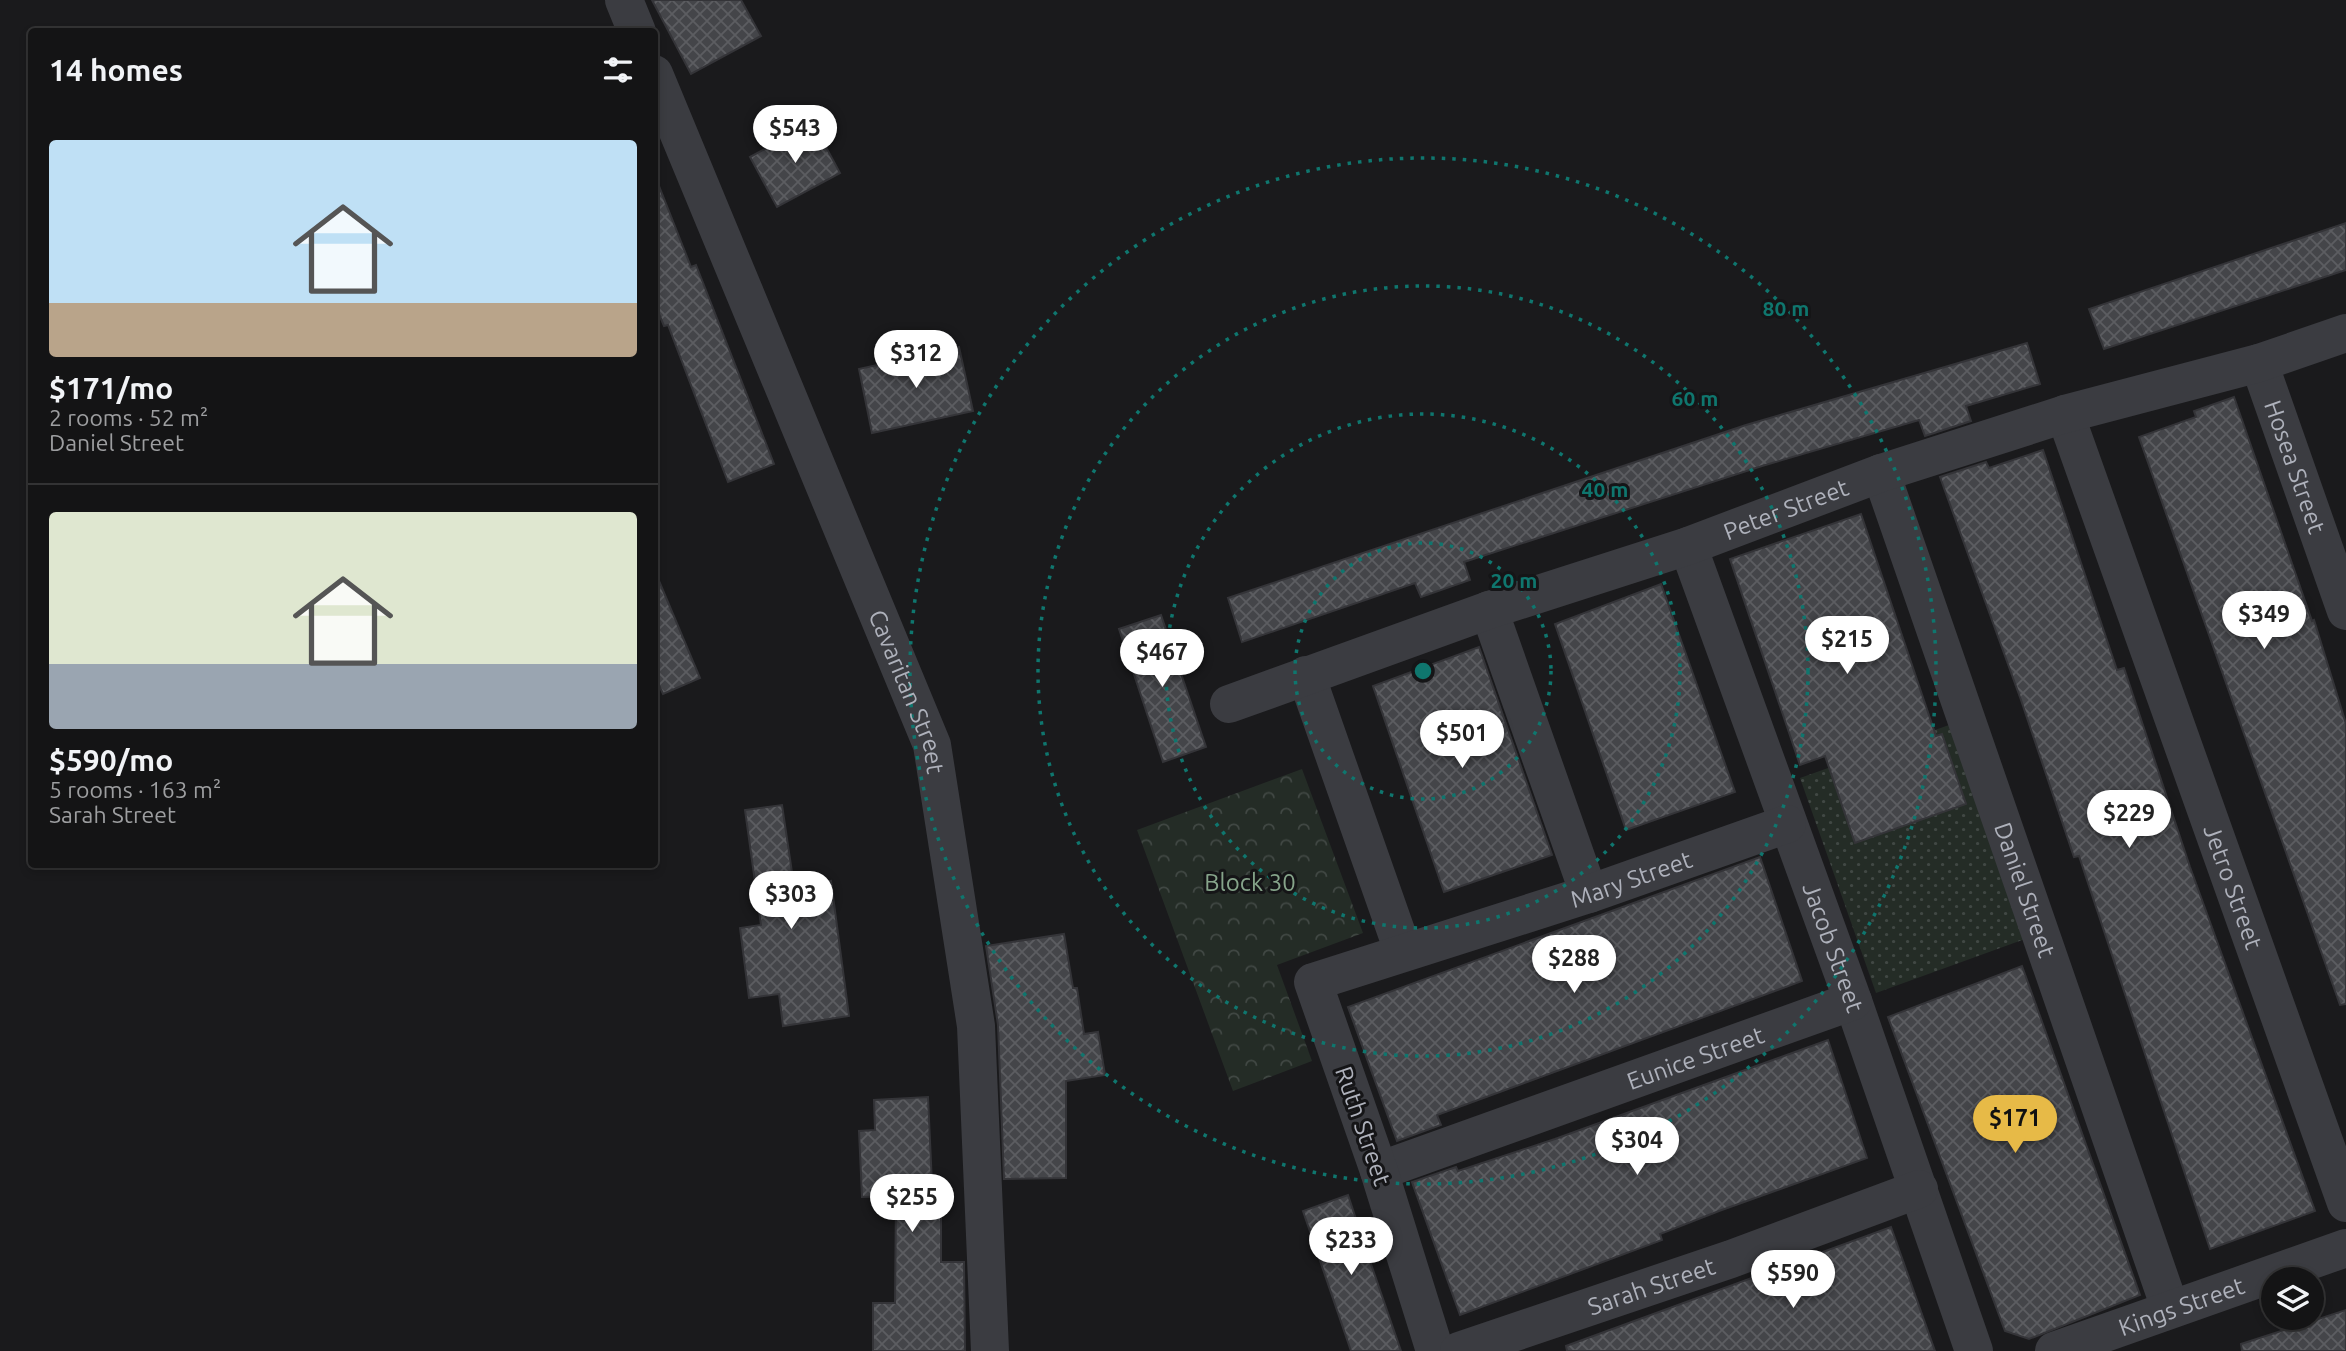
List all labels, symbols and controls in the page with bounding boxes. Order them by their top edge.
icon: filters [599,51,637,89]
text: 14 homes [49,53,183,87]
pin: $543 [754,106,836,165]
text: $543 [769,115,821,140]
icon: home [280,186,406,312]
text: 80 m [1763,296,1809,320]
pin: $312 [875,330,957,390]
text: $312 [890,340,942,365]
text: $171/mo [49,371,173,405]
text: 60 m [1672,386,1718,410]
street label: Hosea Street [2260,397,2331,538]
text: 2 rooms · 52 m² [49,405,208,430]
text: Daniel Street [49,430,184,455]
street label: Peter Street [1720,473,1852,545]
text: 40 m [1582,477,1628,501]
icon: home [280,558,406,684]
text: 20 m [1491,568,1537,592]
pin: $349 [2223,592,2305,651]
text: $349 [2238,601,2290,626]
street label: Cavaritan Street [864,606,950,776]
pin: $215 [1806,616,1888,676]
text: $215 [1821,626,1873,651]
pin: $467 [1121,630,1203,689]
text: $467 [1136,639,1188,664]
centre of rings [1411,659,1435,683]
pin: $501 [1421,710,1503,770]
text: $501 [1436,720,1488,745]
text: $590/mo [49,743,173,777]
text: 5 rooms · 163 m² [49,777,221,802]
pin: $229 [2088,790,2170,850]
text: $229 [2103,800,2155,825]
text: Sarah Street [49,802,176,827]
street label: Daniel Street [1989,819,2061,961]
street label: Jetro Street [2199,821,2268,953]
street label: Mary Street [1567,845,1696,913]
park label: Block 30 [1204,869,1296,896]
pin: $303 [750,872,832,931]
street label: Jacob Street [1798,879,1870,1016]
text: $303 [765,881,817,906]
pin: $288 [1533,936,1615,995]
text: $288 [1548,945,1600,970]
street label: Eunice Street [1623,1020,1768,1094]
street label: Ruth Street [1330,1063,1396,1190]
pin: $171 [1974,1096,2056,1155]
text: $171 [1989,1105,2041,1130]
pin: $304 [1596,1118,1678,1177]
text: $304 [1611,1127,1663,1152]
pin: $255 [871,1174,953,1234]
text: $255 [886,1184,938,1209]
pin: $233 [1310,1218,1392,1277]
text: $233 [1325,1227,1377,1252]
pin: $590 [1752,1250,1834,1310]
street label: Sarah Street [1584,1252,1719,1320]
text: $590 [1767,1260,1819,1285]
map controls [2261,1267,2324,1330]
button: layers [2261,1267,2324,1330]
street label: Kings Street [2115,1271,2248,1341]

